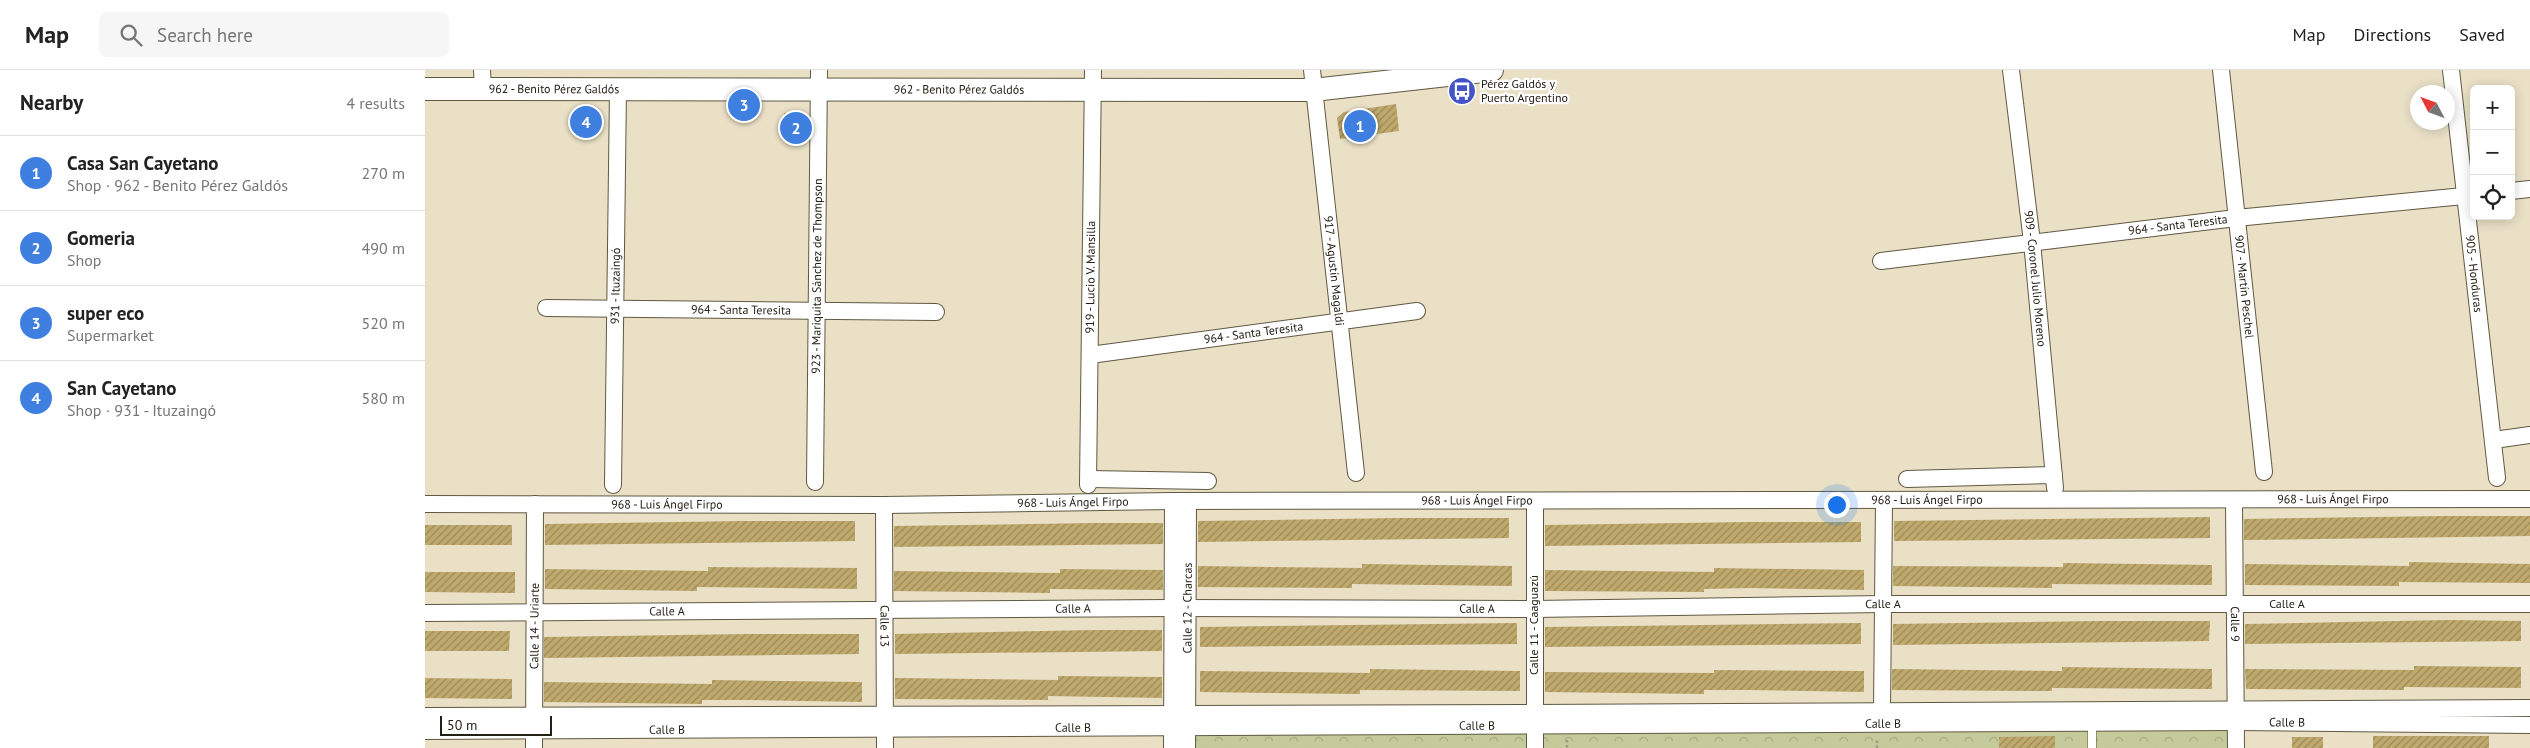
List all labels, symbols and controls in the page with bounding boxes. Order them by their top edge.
search box [99,12,449,57]
text: Map [25,19,69,50]
icon: search [117,21,145,49]
text: Search here [157,23,253,47]
text: Map [2293,23,2325,46]
text: Directions [2353,23,2431,46]
text: Saved [2459,23,2505,46]
bus stop icon: Pérez Galdós y Puerto Argentino [1447,76,1477,106]
place label: Pérez Galdós y Puerto Argentino [1481,76,1568,105]
street label: 962 - Benito Pérez Galdós [489,81,619,96]
street label: 962 - Benito Pérez Galdós [894,82,1024,97]
north arrow [2410,85,2455,130]
map controls [2470,85,2515,220]
button: + [2470,85,2515,130]
pin: 3 [728,86,760,124]
text: Nearby [20,89,83,116]
text: 4 results [346,93,405,113]
pin: 4 [570,103,602,141]
pin: 1 [1344,107,1376,145]
pin: 2 [780,109,812,147]
button: − [2470,130,2515,175]
text: Casa San Cayetano [67,151,219,175]
text: 1 [31,163,41,183]
text: 270 m [362,163,405,183]
text: Shop · 962 - Benito Pérez Galdós [67,175,288,195]
button: locate [2470,175,2515,220]
street label: 923 - Mariquita Sánchez de Thompson [808,178,825,374]
street label: 909 - Coronel Julio Moreno [2021,210,2050,347]
street label: 964 - Santa Teresita [2127,211,2228,238]
street label: 917 - Agustín Magaldi [1321,215,1348,326]
street label: 919 - Lucio V. Mansilla [1082,221,1098,333]
text: Gomeria [67,226,135,250]
street label: 907 - Martín Peschel [2232,234,2258,340]
street label: 905 - Honduras [2463,234,2486,313]
text: 2 [31,238,41,258]
text: 490 m [362,238,405,258]
street label: 931 - Ituzaingó [607,248,623,324]
text: Shop [67,250,101,270]
text: super eco [67,301,144,325]
street label: 964 - Santa Teresita [691,301,791,318]
text: 3 [31,313,41,333]
text: 520 m [362,313,405,333]
street label: 964 - Santa Teresita [1203,318,1304,347]
text: Supermarket [67,325,154,345]
text: San Cayetano [67,376,176,400]
text: 4 [31,388,41,408]
text: 580 m [362,388,405,408]
text: Shop · 931 - Ituzaingó [67,400,216,420]
street label: 968 - Luis Ángel Firpo [2277,491,2389,506]
street label: 968 - Luis Ángel Firpo [1421,492,1533,508]
your location [1824,492,1850,518]
street label: 968 - Luis Ángel Firpo [1871,492,1983,507]
street label: 968 - Luis Ángel Firpo [1017,494,1129,510]
street label: 968 - Luis Ángel Firpo [611,496,723,512]
street label: Calle 12 - Charcas [1179,563,1195,653]
street label: Calle 11 - Caaguazú [1526,575,1541,675]
street label: Calle 14 - Uriarte [526,583,542,669]
street label: Calle A [1865,596,1901,611]
street label: Calle A [2269,596,2305,611]
street label: Calle A [1055,601,1091,616]
street label: Calle A [1459,601,1495,616]
street label: Calle A [649,603,685,618]
street label: Calle 13 [877,605,893,647]
street label: Calle 9 [2228,606,2243,642]
scale bar [440,713,553,736]
street label: Calle B [2269,714,2305,730]
text: 50 m [447,716,477,734]
street label: Calle B [1865,716,1901,731]
street label: Calle B [1459,718,1495,733]
street label: Calle B [1055,720,1091,735]
street label: Calle B [649,722,685,737]

